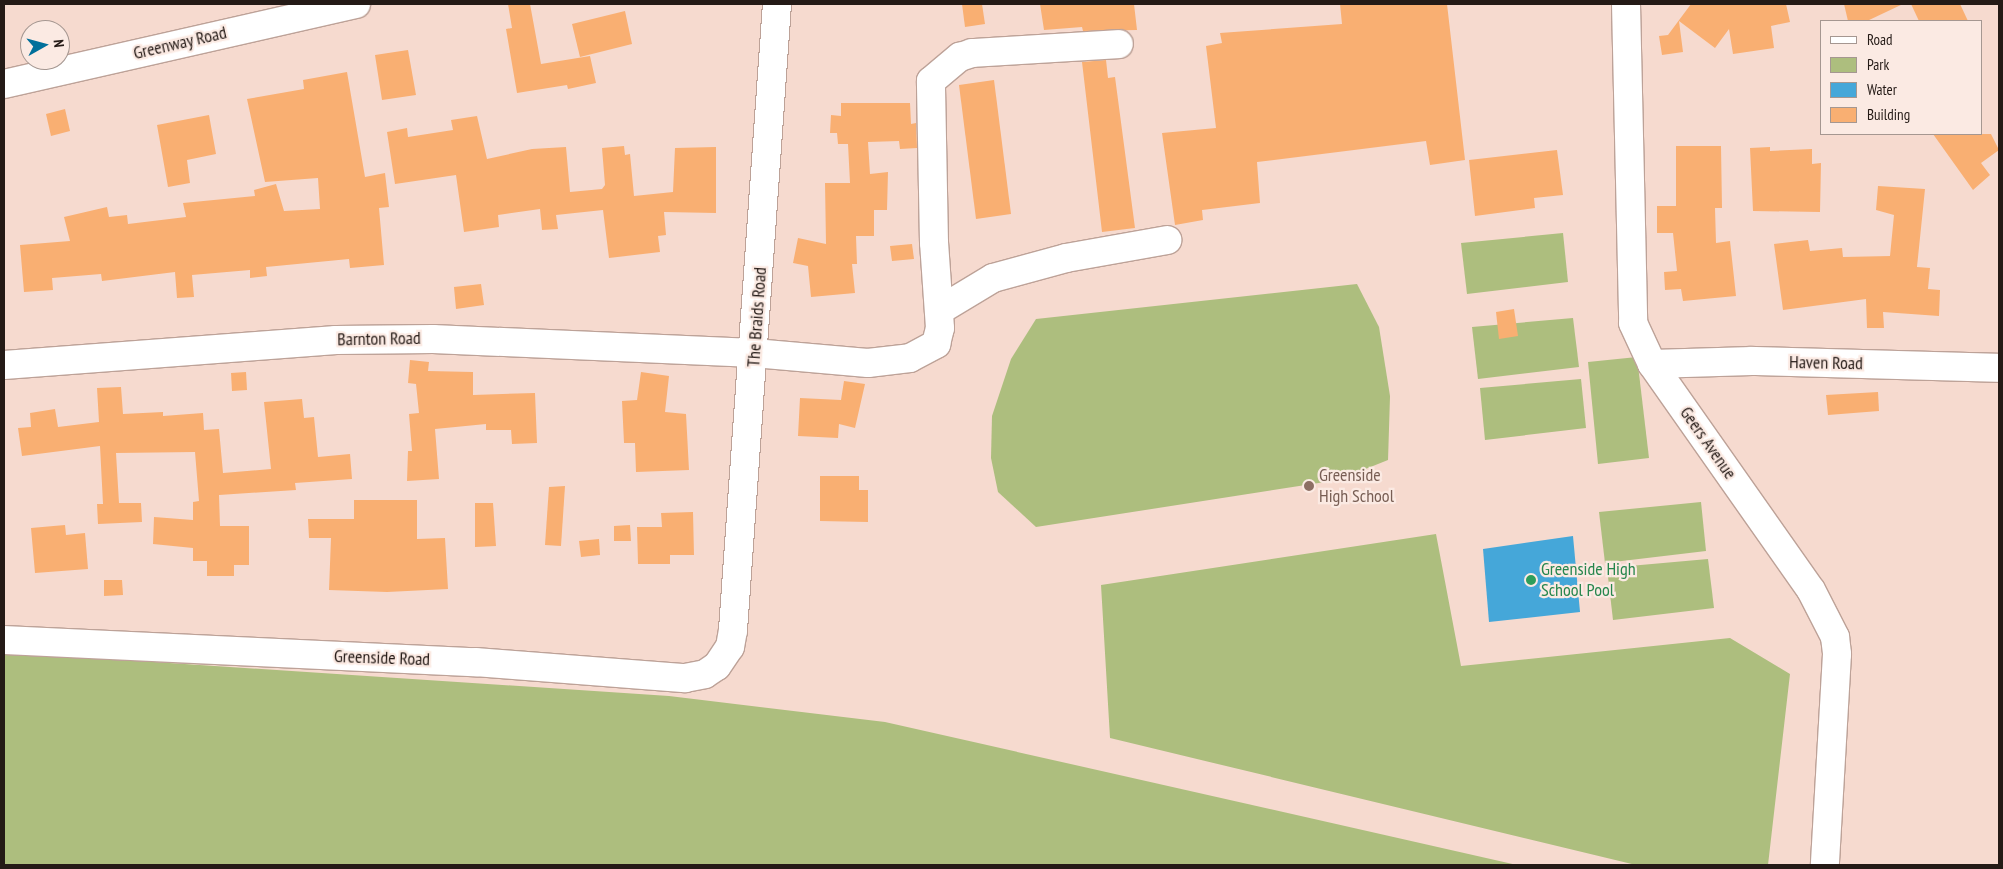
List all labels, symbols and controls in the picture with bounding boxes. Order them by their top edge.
north arrow [20,20,70,70]
legend [1820,20,1983,135]
street label: Greenway Road [131,22,229,64]
text: Road [1867,30,1893,49]
text: N [50,38,68,48]
text: Park [1867,55,1889,74]
text: Water [1867,80,1897,99]
text: Building [1867,105,1910,124]
street label: The Braids Road [743,266,771,368]
street label: Barnton Road [337,327,421,351]
street label: Haven Road [1789,352,1863,374]
street label: Geers Avenue [1675,402,1741,484]
place label: Greenside High School [1319,465,1394,508]
marker: Greenside High School [1303,480,1315,492]
place label: Greenside High School Pool [1541,559,1636,602]
marker: Greenside High School Pool [1525,574,1537,586]
street label: Greenside Road [334,646,430,670]

